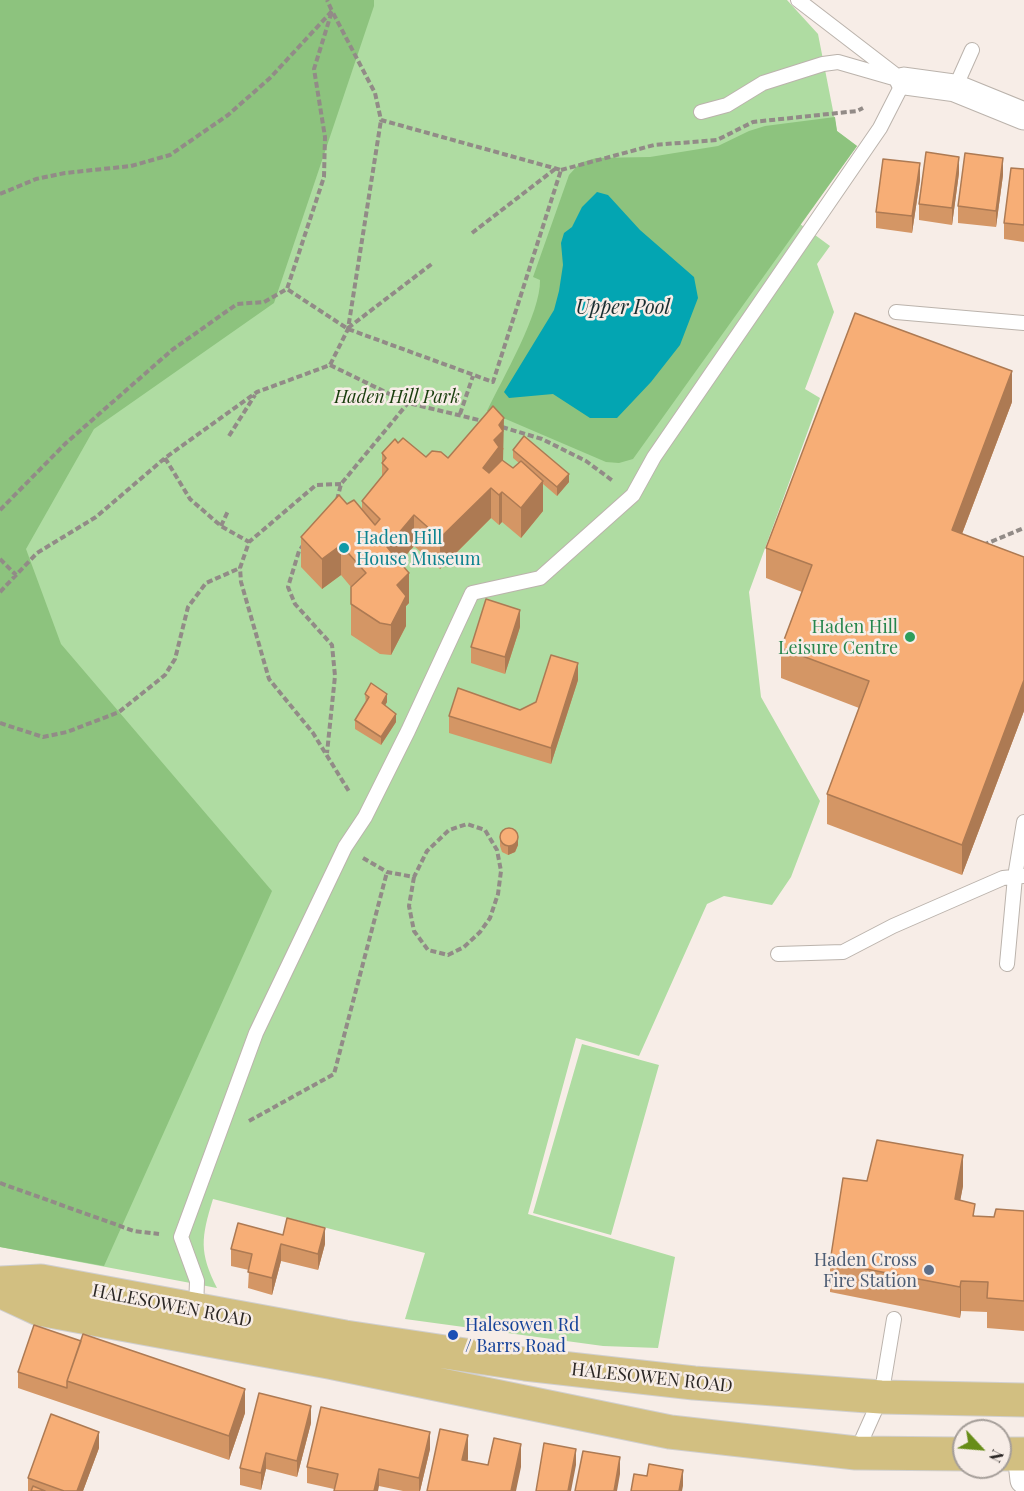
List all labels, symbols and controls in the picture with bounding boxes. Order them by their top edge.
water label: Upper Pool [576,296,670,320]
park label: Haden Hill Park [334,386,460,408]
place label: Haden Hill House Museum [356,527,481,570]
marker: Haden Hill House Museum [337,541,351,555]
place label: Haden Hill Leisure Centre [778,616,898,658]
marker: Haden Hill Leisure Centre [903,630,917,644]
place label: Haden Cross Fire Station [814,1249,917,1292]
marker: Haden Cross Fire Station [922,1263,936,1277]
street label: HALESOWEN ROAD [90,1280,254,1332]
place label: Halesowen Rd / Barrs Road [465,1314,580,1356]
marker: Halesowen Rd / Barrs Road [446,1328,460,1342]
street label: HALESOWEN ROAD [570,1359,734,1397]
north arrow [952,1419,1012,1479]
text: N [985,1446,1009,1466]

